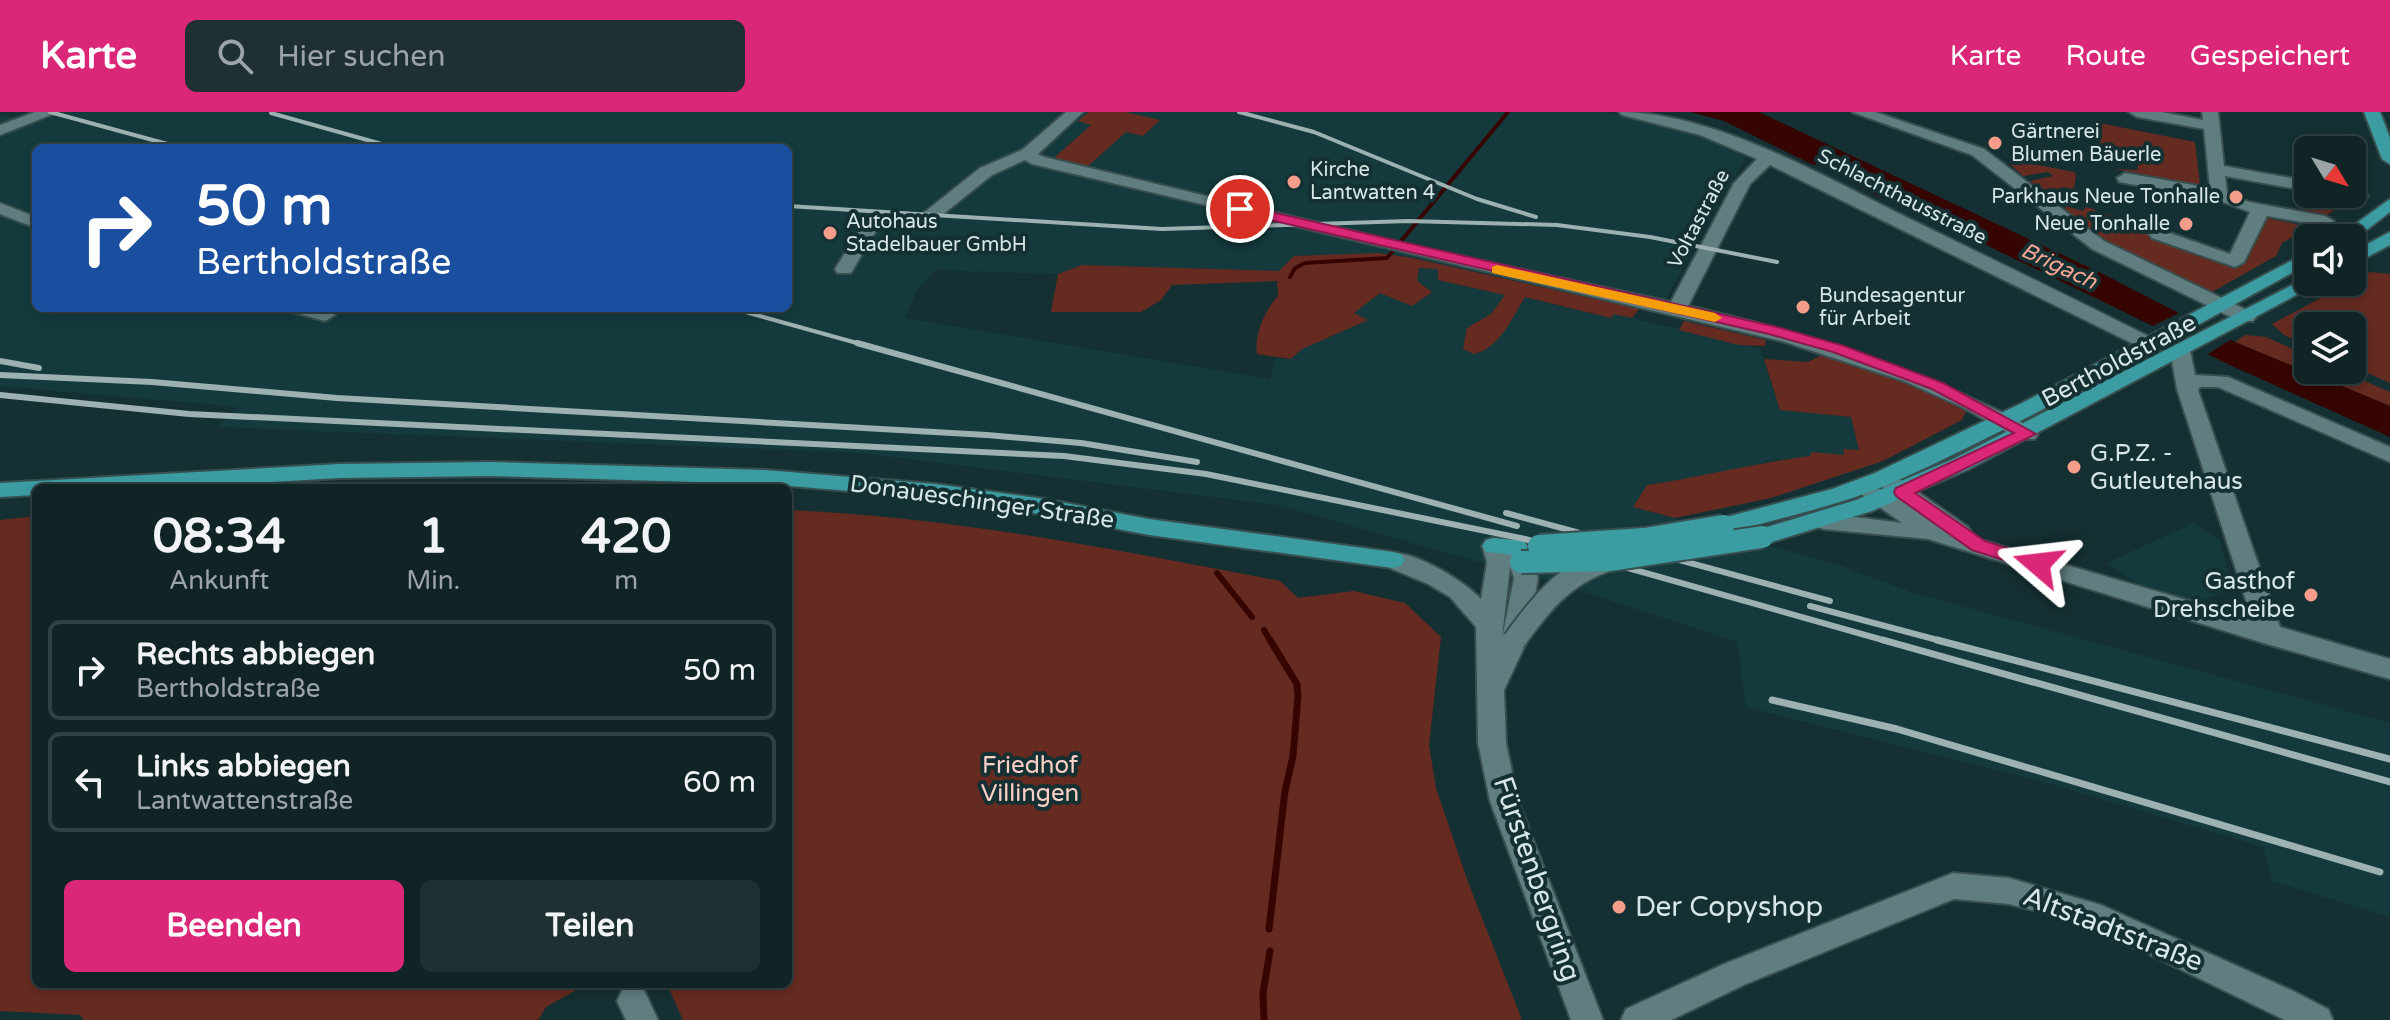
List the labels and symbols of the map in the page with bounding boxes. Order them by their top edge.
place label: Gärtnerei Blumen Bäuerle [2011,120,2161,167]
marker: Gärtnerei Blumen Bäuerle [1986,134,2004,152]
north arrow [2294,136,2366,208]
street label: Schlachthausstraße [1814,144,1990,250]
place label: Kirche Lantwatten 4 [1310,158,1435,205]
street label: Voltastraße [1663,166,1735,272]
marker: Kirche Lantwatten 4 [1285,173,1303,191]
pin [1206,175,1274,243]
place label: Parkhaus Neue Tonhalle [1991,185,2220,209]
marker: Parkhaus Neue Tonhalle [2227,188,2245,206]
place label: Autohaus Stadelbauer GmbH [846,210,1027,257]
place label: Neue Tonhalle [2034,212,2170,236]
marker: Neue Tonhalle [2177,215,2195,233]
marker: Autohaus Stadelbauer GmbH [821,224,839,242]
water label: Brigach [2017,237,2101,295]
place label: Bundesagentur für Arbeit [1819,284,1966,331]
marker: Bundesagentur für Arbeit [1794,298,1812,316]
street label: Bertholdstraße [2037,308,2201,414]
place label: G.P.Z. - Gutleutehaus [2090,439,2243,496]
marker: G.P.Z. - Gutleutehaus [2065,458,2083,476]
street label: Donaueschinger Straße [848,469,1116,535]
position arrow [1996,522,2080,606]
place label: Gasthof Drehscheibe [2153,567,2296,624]
marker: Gasthof Drehscheibe [2302,586,2320,604]
park label: Friedhof Villingen [981,751,1079,808]
street label: Fürstenbergring [1486,772,1588,986]
street label: Altstadtstraße [2018,879,2208,979]
place label: Der Copyshop [1635,890,1823,924]
marker: Der Copyshop [1610,898,1628,916]

